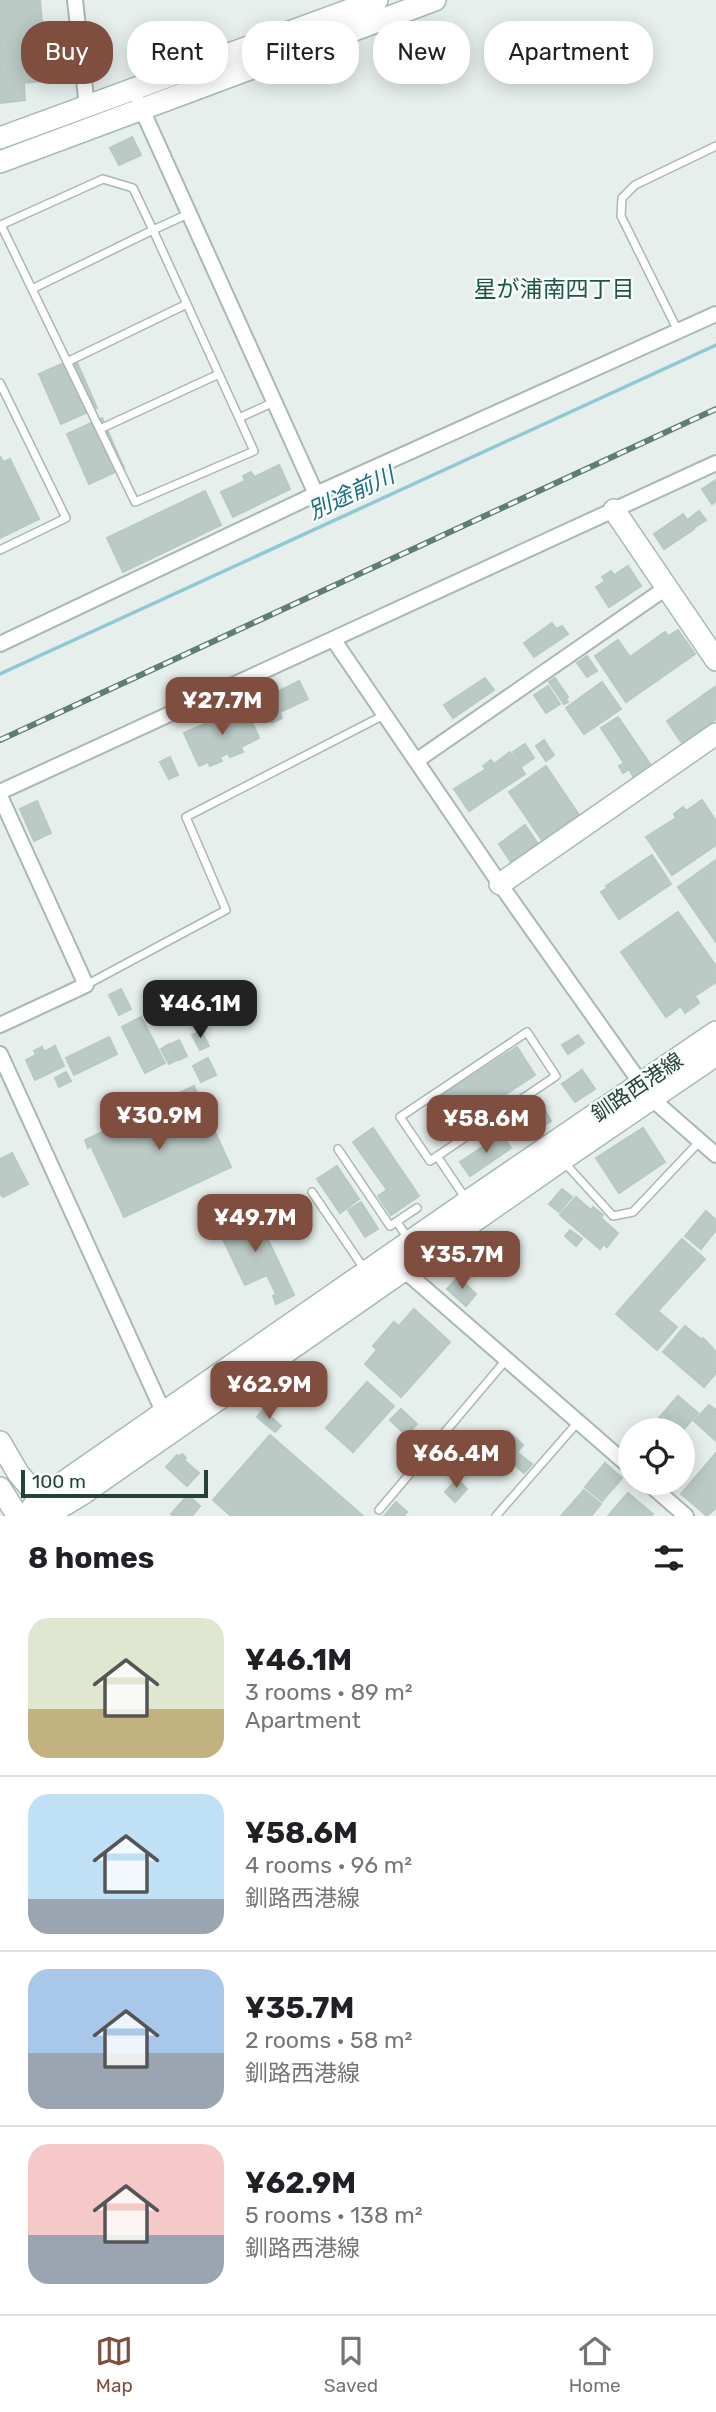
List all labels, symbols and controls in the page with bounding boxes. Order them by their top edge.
chip: Buy [21,21,113,84]
chip: Rent [127,21,228,84]
chip: Filters [242,21,359,84]
chip: New [373,21,470,84]
chip: Apartment [484,21,653,84]
district label: 星が浦南四丁目 [474,275,635,303]
water label: 別途前川 [303,460,401,525]
pin: ¥27.7M [165,678,279,737]
text: ¥27.7M [182,686,262,714]
pin: ¥46.1M [143,981,257,1040]
text: ¥46.1M [159,989,241,1017]
street label: 釧路西港線 [586,1047,688,1127]
pin: ¥30.9M [102,1092,216,1152]
pin: ¥58.6M [429,1096,543,1155]
text: ¥30.9M [116,1101,202,1129]
text: ¥58.6M [443,1104,529,1132]
pin: ¥49.7M [198,1194,312,1254]
text: ¥49.7M [213,1203,297,1231]
pin: ¥35.7M [405,1232,519,1291]
text: ¥35.7M [420,1240,504,1268]
pin: ¥62.9M [212,1362,326,1421]
text: ¥62.9M [226,1370,312,1398]
map controls [618,1418,695,1495]
button: locate [618,1418,695,1495]
pin: ¥66.4M [399,1430,513,1490]
text: ¥66.4M [413,1439,499,1467]
scale bar [21,1467,208,1499]
text: 100 m [32,1470,86,1493]
icon: filters [650,1539,688,1577]
text: 8 homes [28,1540,154,1576]
text: ¥46.1M [245,1642,352,1678]
icon: home [84,1646,168,1730]
text: 3 rooms · 89 m² [245,1678,413,1706]
text: Apartment [245,1706,361,1734]
text: ¥58.6M [245,1815,358,1851]
icon: home [84,1822,168,1906]
text: 4 rooms · 96 m² [245,1851,412,1879]
text: 釧路西港線 [245,1884,360,1912]
text: ¥35.7M [245,1990,354,2026]
icon: home [84,1997,168,2081]
text: 2 rooms · 58 m² [245,2026,412,2054]
text: 釧路西港線 [245,2059,360,2087]
text: ¥62.9M [245,2165,356,2201]
icon: home [84,2172,168,2256]
text: 5 rooms · 138 m² [245,2201,422,2229]
text: 釧路西港線 [245,2234,360,2262]
tab: Map [95,2332,133,2397]
tab: Saved [324,2332,378,2397]
tab: Home [569,2332,621,2397]

